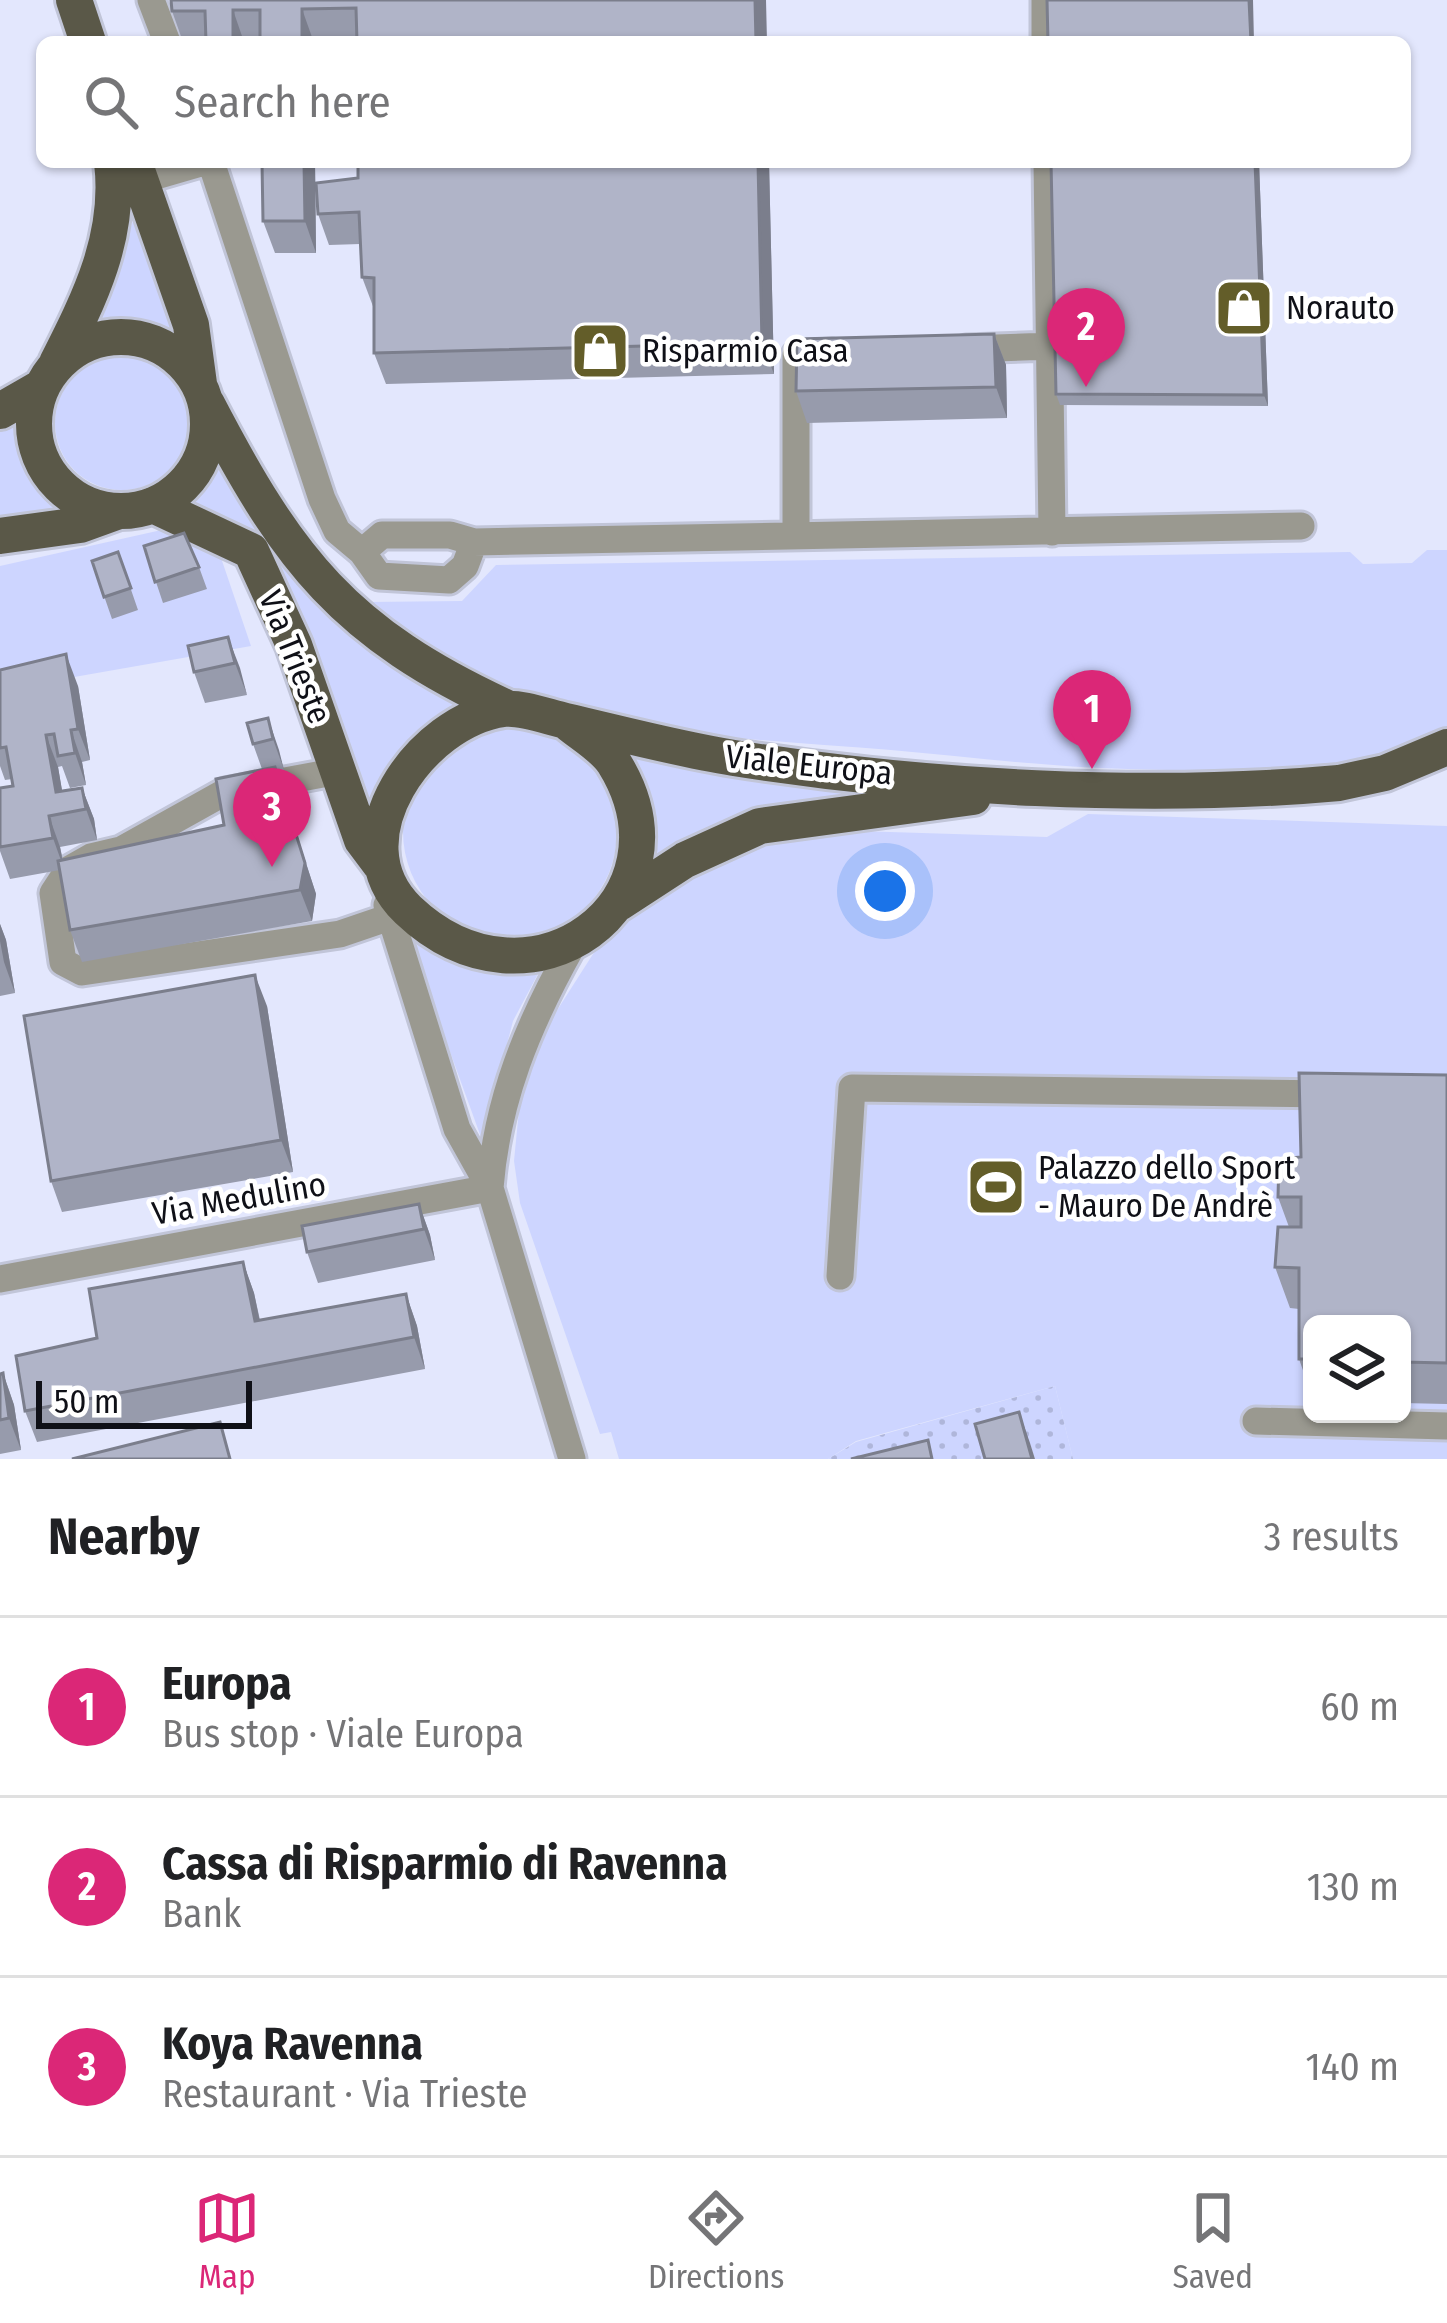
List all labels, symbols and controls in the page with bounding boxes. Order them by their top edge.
search box [36,36,1411,168]
icon: search [78,69,144,135]
text: Search here [174,75,391,129]
shop icon: Norauto [1213,277,1275,339]
pin: 2 [1047,288,1125,387]
place label: Norauto [1286,288,1395,328]
shop icon: Risparmio Casa [569,320,631,382]
place label: Risparmio Casa [642,331,849,371]
street label: Via Trieste [250,585,340,729]
pin: 1 [1053,670,1131,769]
street label: Viale Europa [724,736,894,794]
pin: 3 [233,768,311,867]
your location [855,861,915,921]
place label: Palazzo dello Sport - Mauro De Andrè [1038,1148,1295,1226]
sports icon: Palazzo dello Sport - Mauro De Andrè [965,1156,1027,1218]
street label: Via Medulino [149,1164,329,1234]
map controls [1303,1315,1411,1423]
button: layers [1303,1315,1411,1423]
scale bar [36,1375,252,1428]
text: 50 m [54,1382,119,1422]
text: Nearby [48,1506,200,1568]
text: 3 results [1264,1514,1399,1560]
text: Europa [162,1657,292,1711]
text: 1 [79,1684,95,1730]
text: 60 m [1320,1684,1399,1730]
text: Bus stop · Viale Europa [162,1711,524,1757]
text: Cassa di Risparmio di Ravenna [162,1837,728,1891]
text: 2 [78,1864,96,1910]
text: 130 m [1307,1864,1399,1910]
text: Bank [162,1891,241,1937]
text: Koya Ravenna [162,2017,423,2071]
text: 3 [78,2044,96,2090]
text: 140 m [1305,2044,1399,2090]
text: Restaurant · Via Trieste [162,2071,528,2117]
tab: Map [194,2185,260,2297]
tab: Directions [648,2185,784,2297]
tab: Saved [1172,2185,1253,2297]

